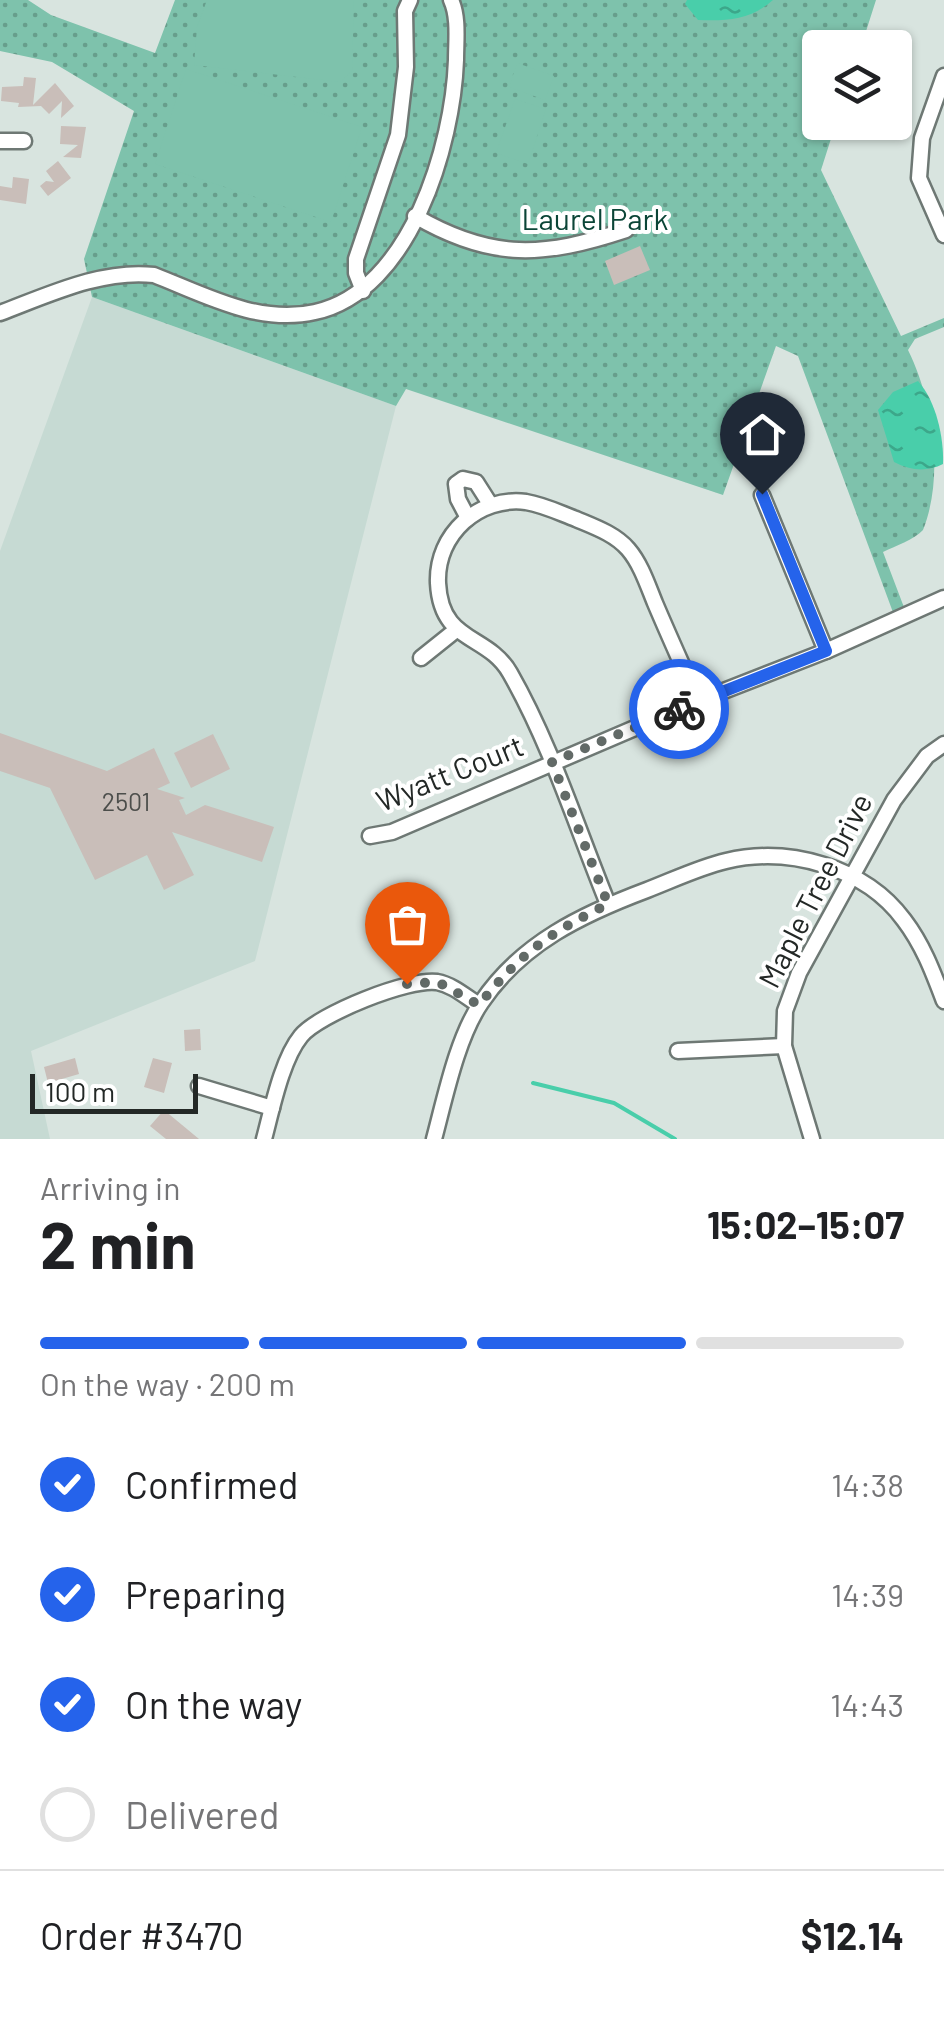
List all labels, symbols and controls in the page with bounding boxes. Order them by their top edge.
map controls [802,30,912,140]
button: layers [802,30,912,140]
park label: Laurel Park [521,200,669,236]
pin [720,392,805,495]
icon: home [735,407,790,462]
courier [629,659,729,759]
icon: bike [652,682,707,737]
street label: Wyatt Court [370,726,528,818]
house number: 2501 [102,786,150,816]
street label: Maple Tree Drive [750,787,879,993]
pin [365,882,450,985]
icon: bag [380,897,435,952]
scale bar [30,1069,198,1114]
text: 100 m [45,1074,115,1108]
text: Arriving in [40,1168,180,1206]
text: 15:02–15:07 [707,1201,904,1247]
text: 2 min [40,1204,196,1282]
text: On the way · 200 m [40,1364,295,1402]
icon: check [40,1457,95,1512]
text: Confirmed [125,1461,298,1507]
text: 14:38 [831,1465,904,1503]
icon: check [40,1567,95,1622]
text: Preparing [125,1571,286,1617]
text: 14:39 [831,1575,904,1613]
icon: check [40,1677,95,1732]
text: On the way [125,1681,302,1727]
text: 14:43 [830,1685,904,1723]
text: Delivered [125,1791,279,1837]
text: Order #3470 [40,1912,244,1958]
text: $12.14 [801,1912,904,1958]

